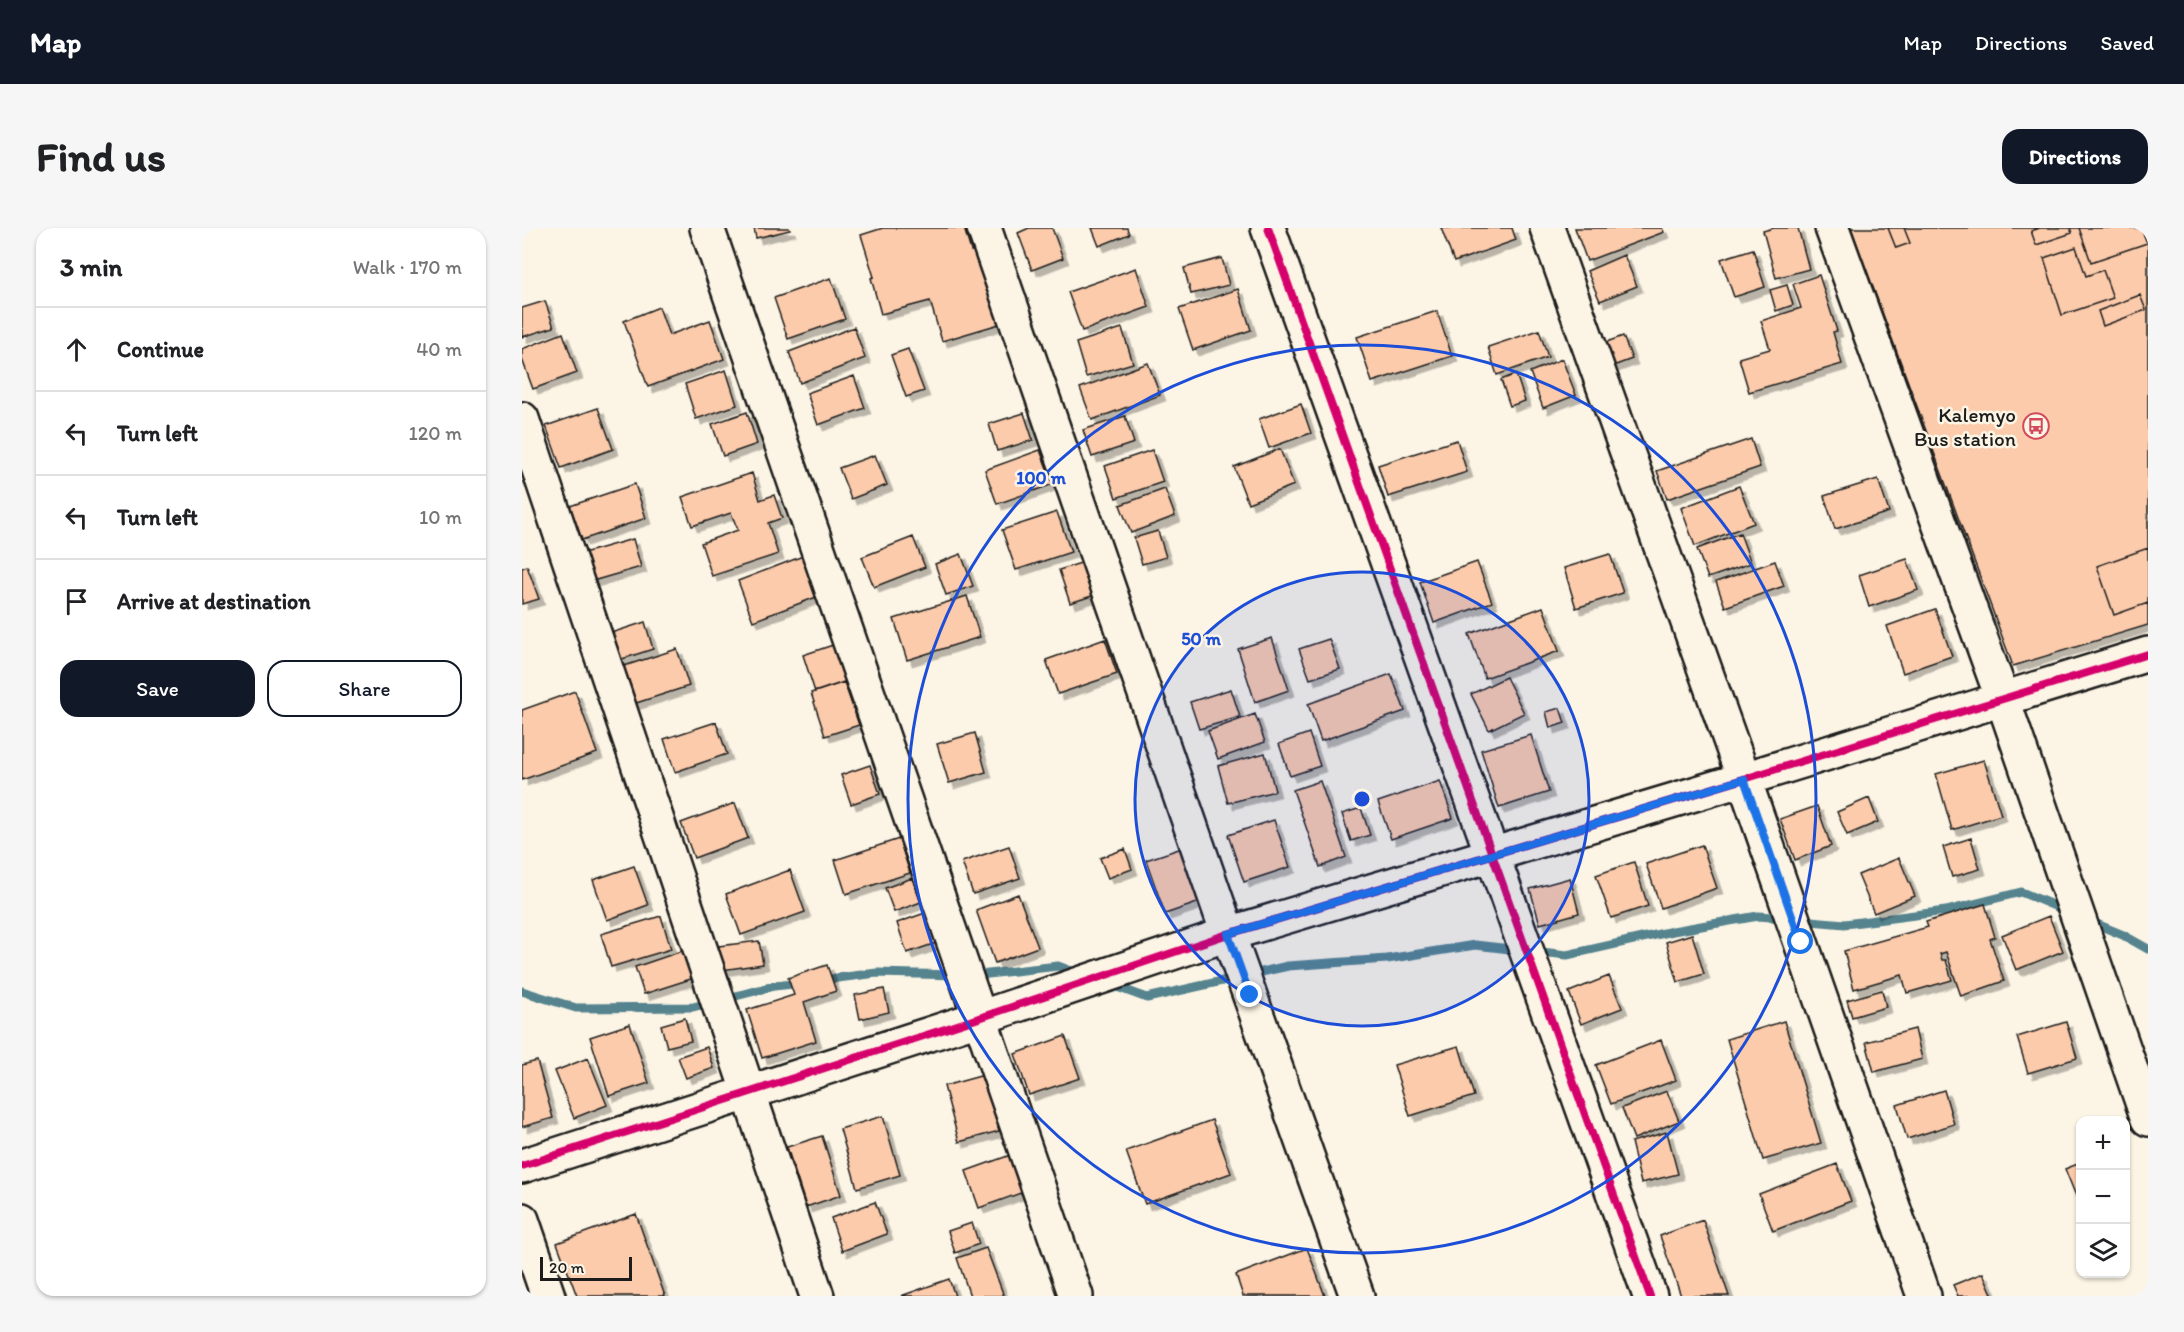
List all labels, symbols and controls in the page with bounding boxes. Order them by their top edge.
text: Map [30,25,81,59]
text: Map [1904,30,1942,55]
text: Directions [1975,30,2067,55]
text: Saved [2100,30,2154,55]
button: Directions [2002,129,2148,184]
text: Find us [36,131,166,182]
text: 3 min [60,251,122,283]
text: Walk · 170 m [353,255,462,279]
icon: ahead [60,333,93,366]
text: Continue [117,336,204,363]
text: 40 m [416,337,462,361]
place label: Kalemyo Bus station [1914,402,2016,451]
bus stop icon: Kalemyo Bus station [2021,411,2051,441]
icon: left [60,417,93,450]
text: Turn left [117,420,198,447]
text: 120 m [409,421,462,445]
text: 100 m [1016,467,1067,489]
icon: left [60,501,93,534]
text: Turn left [117,504,198,531]
text: 10 m [419,505,462,529]
icon: arrive [60,585,93,618]
text: Arrive at destination [117,588,311,615]
text: 50 m [1181,628,1222,650]
button: Save [60,660,255,717]
button: Share [267,660,462,717]
centre of rings [1352,789,1372,809]
route start [1787,928,1813,954]
route end [1236,981,1262,1007]
map controls [2076,1116,2130,1278]
button: + [2076,1116,2130,1170]
button: − [2076,1170,2130,1224]
button: layers [2076,1224,2130,1278]
scale bar [540,1254,632,1282]
text: 20 m [549,1258,584,1277]

